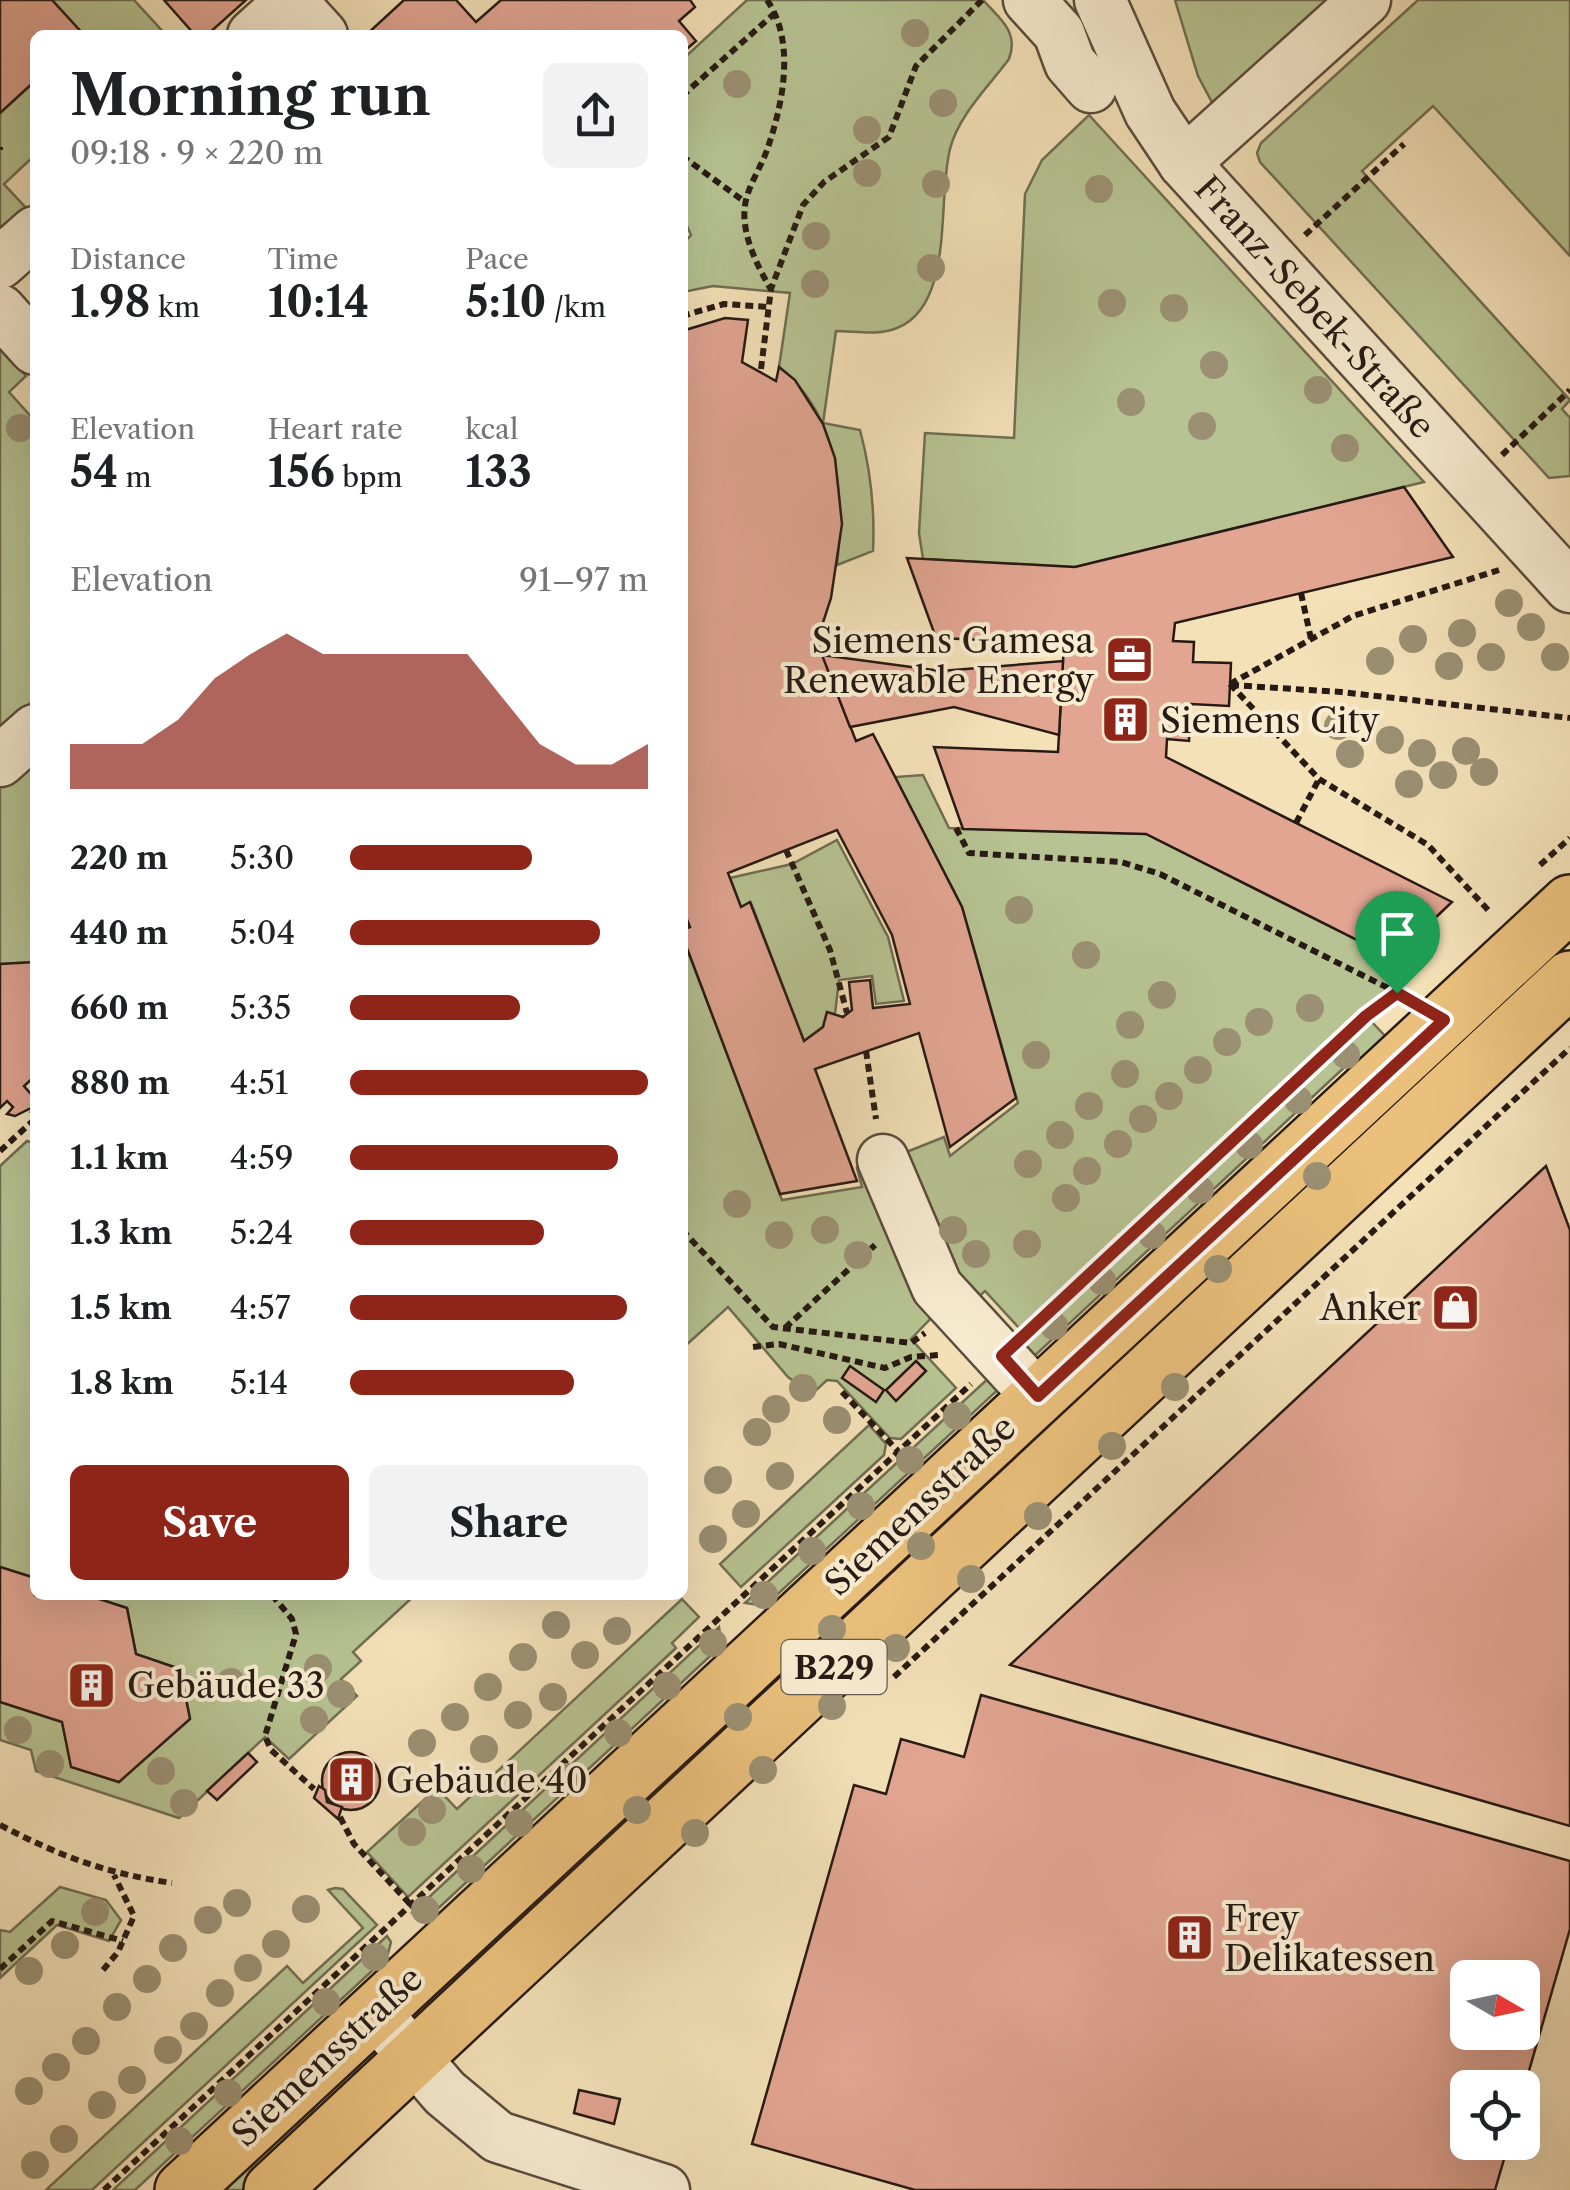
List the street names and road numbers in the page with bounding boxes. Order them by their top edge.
street label: Franz-Sebek-Straße [1186,167,1444,447]
street label: Siemensstraße [816,1406,1024,1604]
road number: B229 [782,1640,886,1694]
street label: Siemensstraße [223,1957,431,2155]

